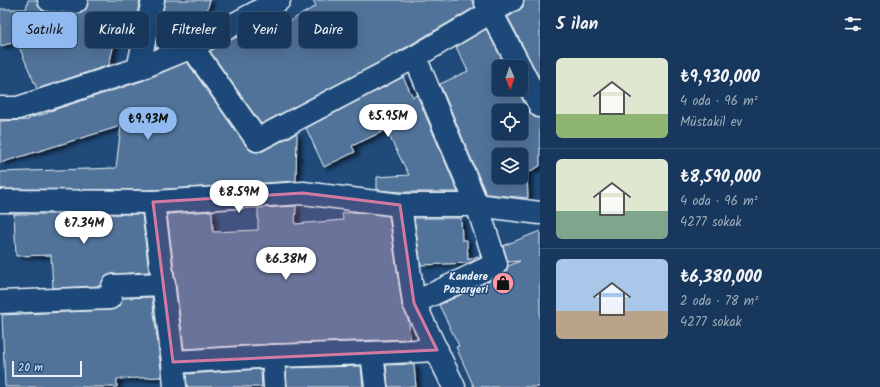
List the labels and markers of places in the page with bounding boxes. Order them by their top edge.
pin: ₺5.95M [355,104,421,138]
pin: ₺9.93M [115,107,181,141]
pin: ₺8.59M [206,180,272,214]
pin: ₺7.34M [51,211,117,245]
pin: ₺6.38M [253,247,319,281]
place label: Kandere Pazaryeri [444,268,489,299]
shop icon: Kandere Pazaryeri [490,270,516,296]

